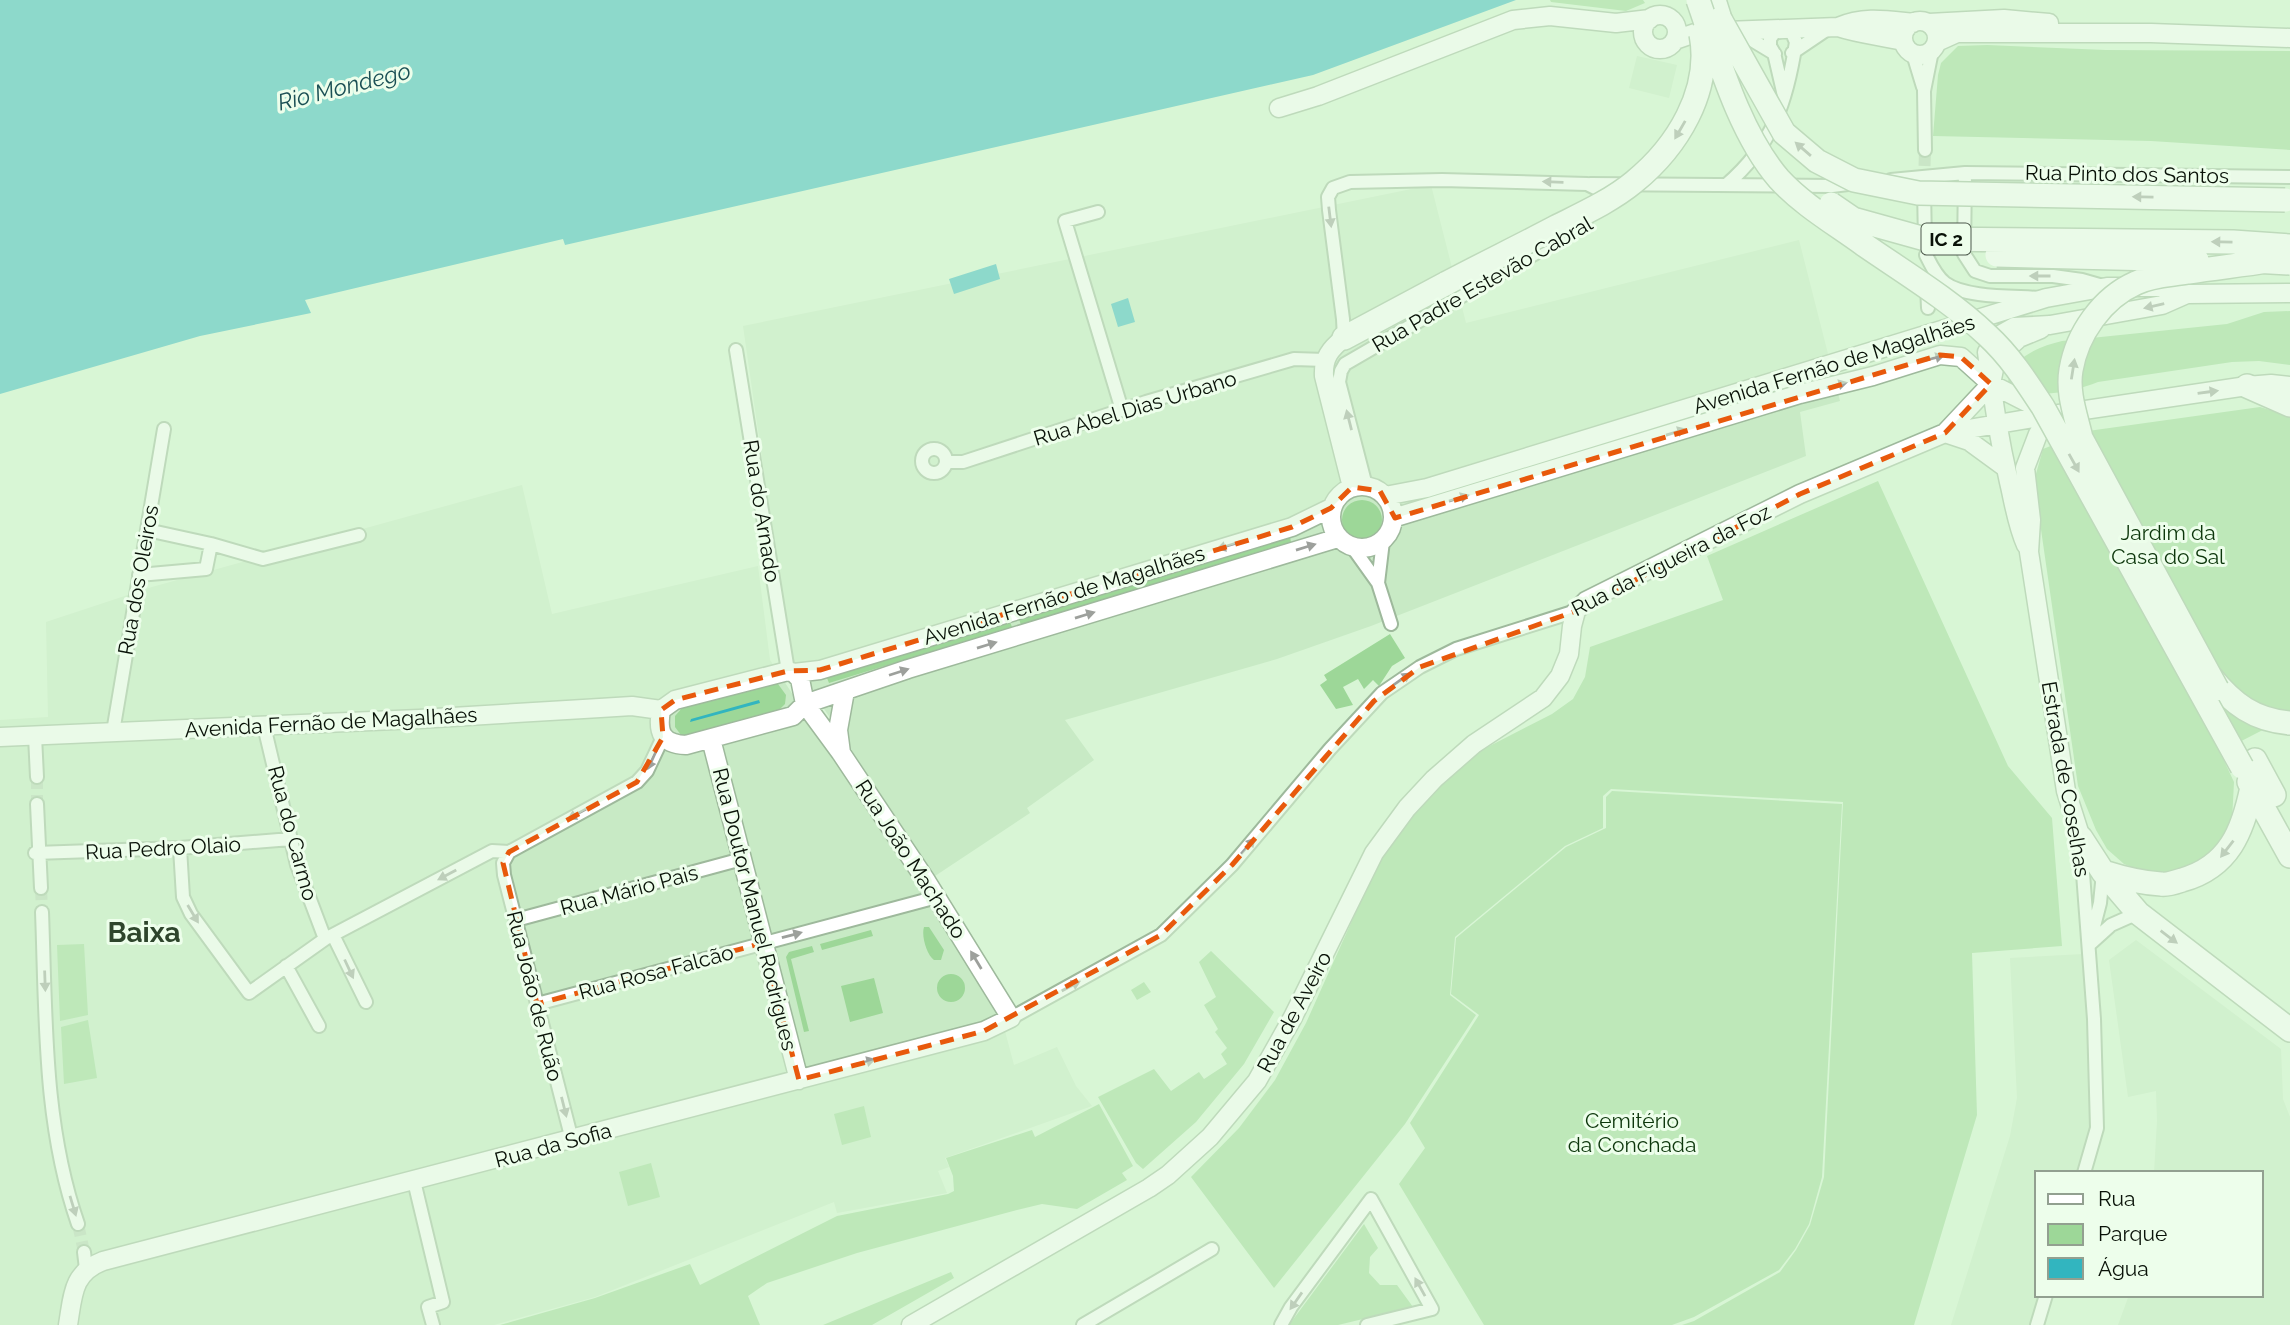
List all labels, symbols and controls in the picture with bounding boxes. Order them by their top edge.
water label: Rio Mondego [275,56,413,116]
one-way arrow [1674,120,1686,139]
one-way arrow [1795,142,1812,157]
street label: Rua Pinto dos Santos [2025,160,2229,188]
one-way arrow [1542,177,1564,188]
one-way arrow [2132,191,2154,202]
one-way arrow [1324,206,1335,228]
street label: Rua Padre Estevão Cabral [1367,210,1597,357]
road number: IC 2 [1922,224,1970,255]
one-way arrow [2211,236,2233,248]
one-way arrow [2029,270,2051,282]
one-way arrow [2143,301,2165,312]
street label: Avenida Fernão de Magalhães [1690,309,1978,419]
one-way arrow [1923,352,1945,363]
one-way arrow [2068,358,2079,380]
street label: Rua Abel Dias Urbano [1031,365,1239,451]
one-way arrow [1826,379,1848,390]
one-way arrow [2197,386,2219,397]
one-way arrow [1343,409,1354,431]
one-way arrow [1666,426,1687,437]
street label: Rua do Arnado [738,438,786,584]
one-way arrow [2068,453,2080,473]
one-way arrow [1448,493,1469,503]
street label: Rua da Figueira da Foz [1567,499,1775,621]
street label: Rua dos Oleiros [112,503,164,657]
park label: Jardim da Casa do Sal [2111,520,2225,569]
street label: Avenida Fernão de Magalhães [920,540,1208,650]
one-way arrow [1295,541,1316,551]
one-way arrow [1216,542,1237,552]
one-way arrow [1075,609,1096,619]
one-way arrow [977,639,998,650]
one-way arrow [889,666,910,677]
one-way arrow [1393,672,1411,686]
street label: Estrada de Coselhas [2036,679,2096,879]
street label: Avenida Fernão de Magalhães [184,702,478,742]
one-way arrow [646,750,657,770]
street label: Rua do Carmo [263,763,323,903]
street label: Rua Doutor Manuel Rodrigues [708,765,802,1053]
street label: Rua João Machado [850,775,972,943]
one-way arrow [567,808,587,820]
street label: Rua Pedro Olaio [84,831,242,865]
one-way arrow [1240,837,1256,855]
one-way arrow [2220,840,2234,859]
street label: Rua Mário Pais [557,860,701,920]
one-way arrow [437,870,457,881]
one-way arrow [186,905,199,924]
street label: Rua João de Ruão [502,908,568,1084]
district label: Baixa [107,916,181,949]
one-way arrow [2160,929,2178,943]
one-way arrow [782,930,803,940]
street label: Rua Rosa Falcão [576,939,736,1005]
street label: Rua de Aveiro [1252,947,1336,1077]
one-way arrow [969,950,982,969]
one-way arrow [344,959,355,979]
one-way arrow [39,970,50,992]
one-way arrow [1062,980,1081,992]
one-way arrow [854,1056,876,1067]
one-way arrow [559,1096,570,1118]
park label: Cemitério da Conchada [1568,1108,1696,1157]
street label: Rua da Sofia [492,1117,614,1173]
legend [2035,1171,2262,1297]
text: Rua [2098,1186,2135,1211]
one-way arrow [68,1195,78,1216]
text: Parque [2098,1221,2167,1246]
text: Água [2098,1256,2149,1281]
one-way arrow [1414,1277,1426,1297]
one-way arrow [1289,1292,1303,1310]

